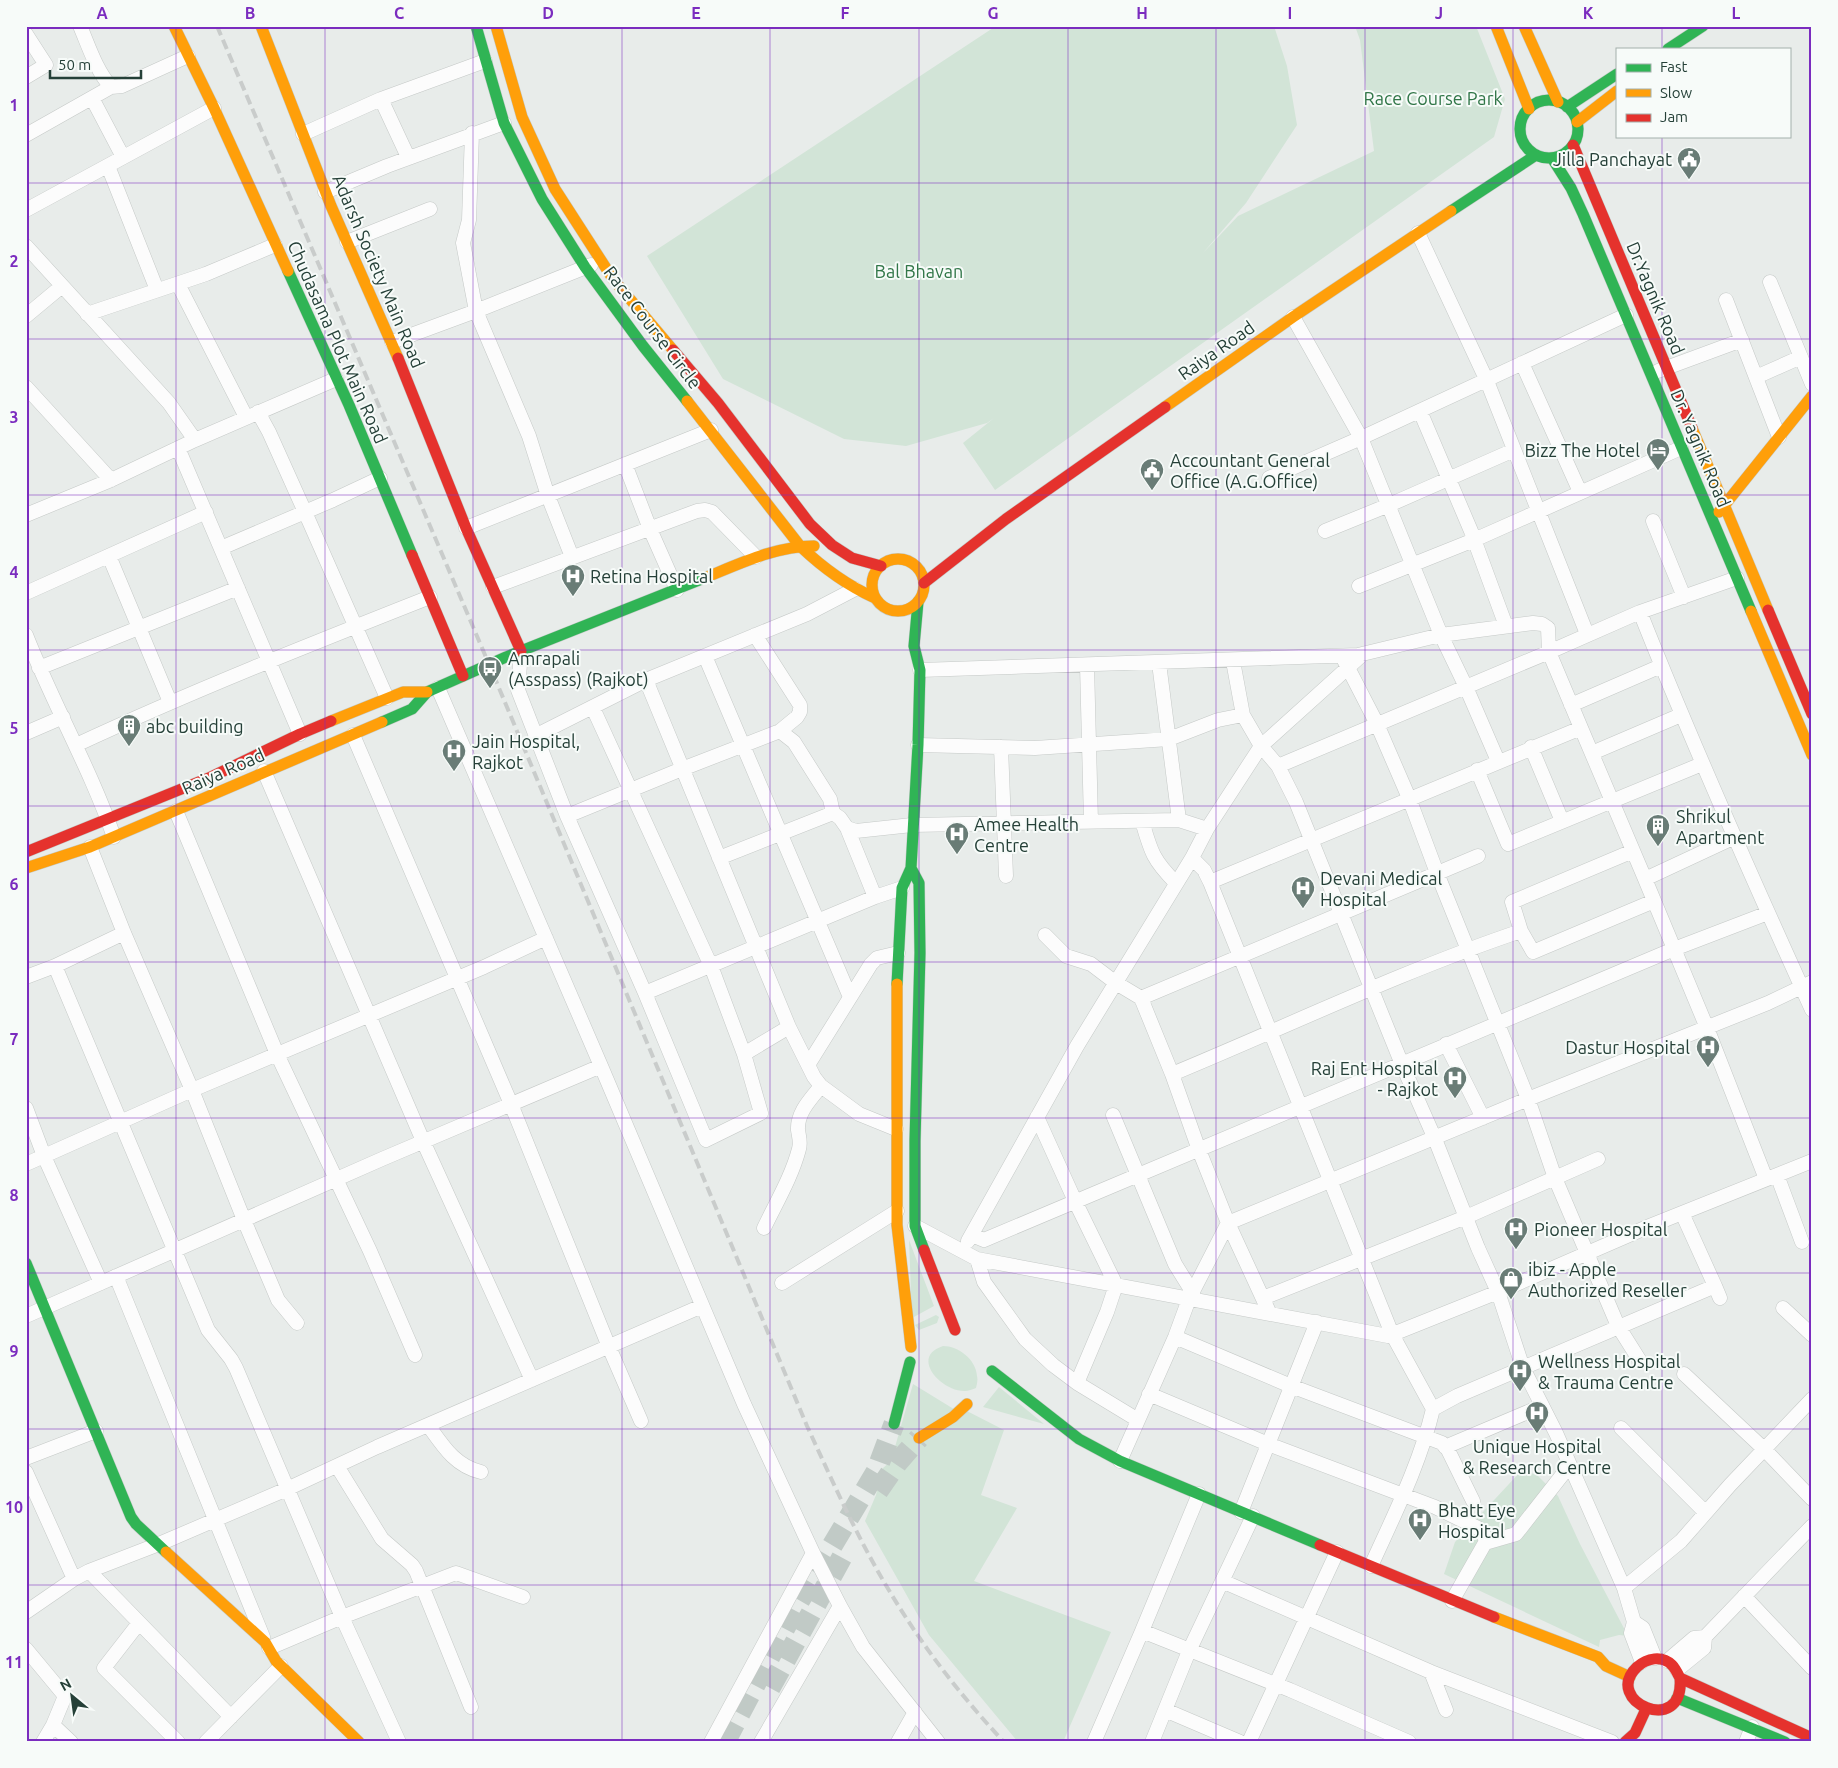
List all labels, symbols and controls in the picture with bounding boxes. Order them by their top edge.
text: A [96,4,108,22]
text: B [245,4,255,22]
text: C [394,4,404,22]
text: D [542,4,554,22]
text: E [691,4,701,22]
text: F [841,4,850,22]
text: G [987,4,999,22]
text: H [1136,4,1148,22]
text: I [1288,4,1292,22]
text: J [1435,4,1443,22]
text: K [1583,4,1594,22]
text: L [1732,4,1741,22]
scale bar [50,48,141,80]
legend [1616,48,1790,138]
text: 50 m [58,56,91,73]
text: Fast [1660,58,1688,75]
text: Slow [1660,84,1693,101]
park label: Race Course Park [1363,88,1503,108]
text: 1 [9,96,19,114]
text: Jam [1660,108,1688,125]
public building icon: Jilla Panchayat [1676,146,1702,180]
place label: Jilla Panchayat [1553,149,1672,169]
street label: Adarsh Society Main Road [329,171,429,371]
street label: Chudasama Plot Main Road [284,238,392,446]
street label: Dr.Yagnik Road [1623,239,1689,357]
text: 2 [9,252,19,270]
park label: Bal Bhavan [875,261,963,281]
street label: Race Course Circle [600,262,706,392]
street label: Raiya Road [1174,316,1258,384]
street label: Dr. Yagnik Road [1667,386,1735,510]
text: 3 [9,408,19,426]
hotel icon: Bizz The Hotel [1645,437,1671,471]
place label: Bizz The Hotel [1524,440,1640,460]
place label: Accountant General Office (A.G.Office) [1170,450,1330,492]
public building icon: Accountant General Office (A.G.Office) [1139,457,1165,491]
text: 4 [9,563,19,581]
hospital icon: Retina Hospital [560,563,586,597]
place label: Retina Hospital [590,566,713,586]
place label: Amrapali (Asspass) (Rajkot) [508,648,649,690]
bus stop icon: Amrapali (Asspass) (Rajkot) [477,655,503,689]
building icon: abc building [116,713,142,747]
place label: abc building [146,716,244,736]
text: 5 [9,719,19,737]
place label: Jain Hospital, Rajkot [472,731,580,772]
hospital icon: Jain Hospital, Rajkot [441,738,467,772]
street label: Raiya Road [179,744,267,798]
place label: Shrikul Apartment [1676,806,1764,847]
building icon: Shrikul Apartment [1645,813,1671,847]
place label: Amee Health Centre [974,814,1079,855]
hospital icon: Amee Health Centre [944,821,970,855]
place label: Devani Medical Hospital [1320,868,1442,909]
text: 6 [9,875,19,893]
hospital icon: Devani Medical Hospital [1290,875,1316,909]
text: 7 [9,1030,19,1048]
hospital icon: Dastur Hospital [1695,1034,1721,1068]
place label: Dastur Hospital [1565,1037,1690,1057]
place label: Raj Ent Hospital - Rajkot [1311,1058,1438,1099]
hospital icon: Raj Ent Hospital - Rajkot [1442,1065,1468,1099]
text: 8 [9,1186,19,1204]
hospital icon: Pioneer Hospital [1503,1216,1529,1250]
place label: Pioneer Hospital [1534,1219,1668,1239]
place label: ibiz - Apple Authorized Reseller [1528,1259,1687,1300]
shop icon: ibiz - Apple Authorized Reseller [1498,1266,1524,1300]
text: 9 [9,1342,19,1360]
place label: Wellness Hospital & Trauma Centre [1538,1351,1681,1392]
hospital icon: Wellness Hospital & Trauma Centre [1507,1358,1533,1392]
hospital icon: Unique Hospital & Research Centre [1524,1400,1550,1434]
place label: Unique Hospital & Research Centre [1463,1436,1611,1477]
text: 10 [5,1498,23,1516]
place label: Bhatt Eye Hospital [1438,1500,1516,1541]
hospital icon: Bhatt Eye Hospital [1407,1507,1433,1541]
text: 11 [5,1653,23,1671]
north arrow [48,1670,98,1720]
text: N [57,1675,74,1694]

